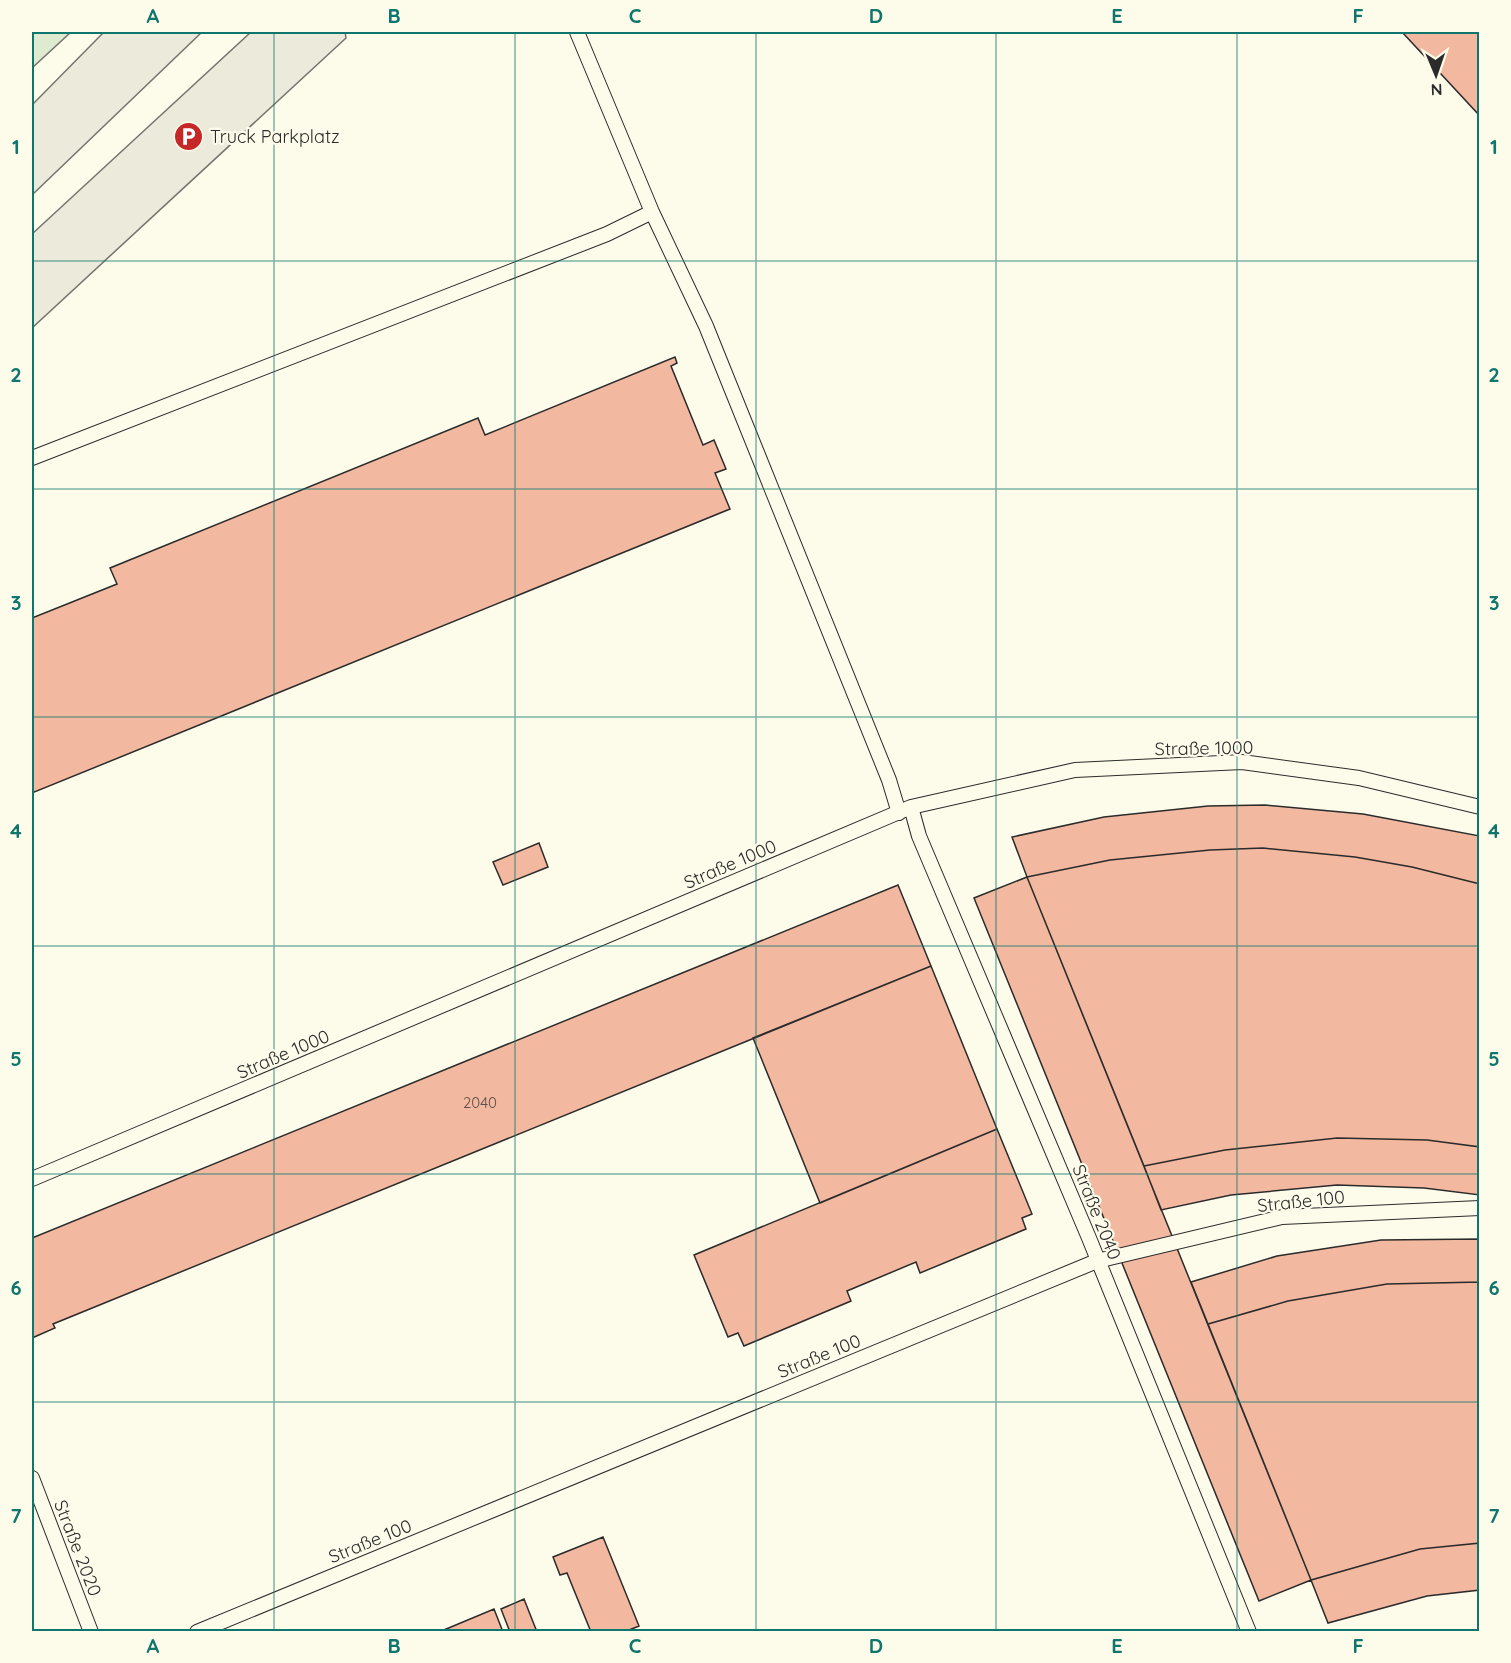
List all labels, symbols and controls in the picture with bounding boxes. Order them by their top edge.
text: A [147,3,160,28]
text: B [387,3,401,28]
text: C [629,3,642,28]
text: D [869,3,883,28]
text: E [1111,3,1123,28]
text: F [1352,3,1364,28]
north arrow [1406,45,1466,105]
text: N [1430,80,1443,100]
parking icon: Truck Parkplatz [173,120,205,152]
place label: Truck Parkplatz [210,125,340,148]
text: 1 [12,134,20,159]
text: 1 [1490,134,1498,159]
text: 2 [10,362,22,387]
text: 2 [1488,362,1500,387]
text: 3 [11,590,21,615]
text: 3 [1489,590,1499,615]
street label: Straße 1000 [1154,736,1254,760]
text: 4 [10,818,22,843]
text: 4 [1488,818,1500,843]
street label: Straße 1000 [680,834,780,894]
street label: Straße 1000 [233,1024,333,1084]
text: 5 [10,1046,22,1071]
text: 5 [1488,1046,1500,1071]
house number: 2040 [463,1093,497,1112]
street label: Straße 2040 [1067,1161,1127,1263]
street label: Straße 100 [1256,1185,1346,1217]
text: 6 [10,1275,22,1300]
text: 6 [1488,1275,1500,1300]
street label: Straße 100 [774,1329,864,1383]
street label: Straße 2020 [49,1497,107,1599]
text: 7 [11,1503,22,1528]
text: 7 [1489,1503,1500,1528]
street label: Straße 100 [325,1514,415,1568]
text: A [147,1633,160,1658]
text: B [387,1633,401,1658]
text: C [629,1633,642,1658]
text: D [869,1633,883,1658]
text: E [1111,1633,1123,1658]
text: F [1352,1633,1364,1658]

